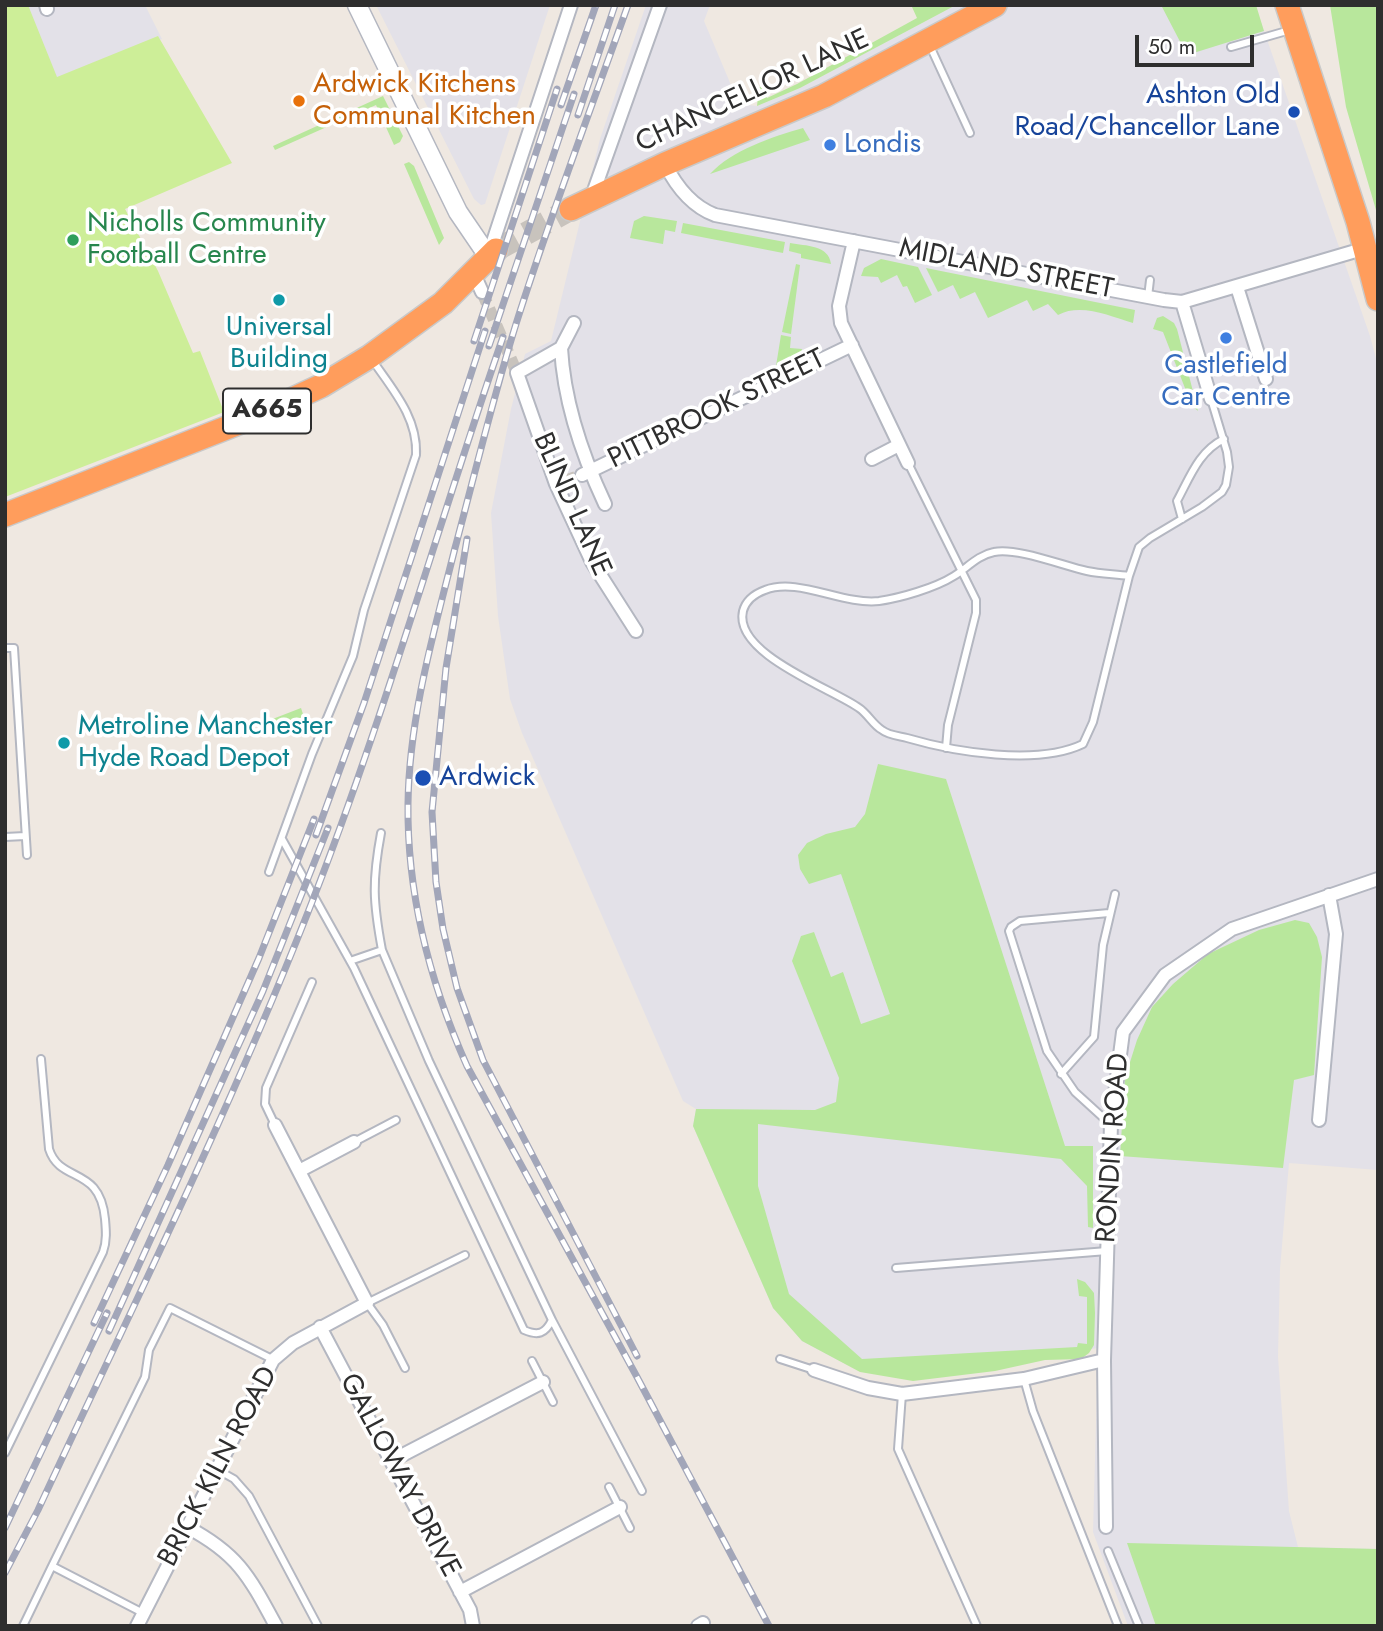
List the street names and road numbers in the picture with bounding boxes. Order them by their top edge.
street label: CHANCELLOR LANE [631,23,875,161]
street label: MIDLAND STREET [896,233,1116,307]
street label: PITTBROOK STREET [603,343,831,477]
road number: A665 [223,388,311,434]
street label: BLIND LANE [524,428,618,582]
street label: RONDIN ROAD [1091,1052,1137,1244]
street label: BRICK KILN ROAD [152,1361,286,1573]
street label: GALLOWAY DRIVE [331,1368,467,1584]

